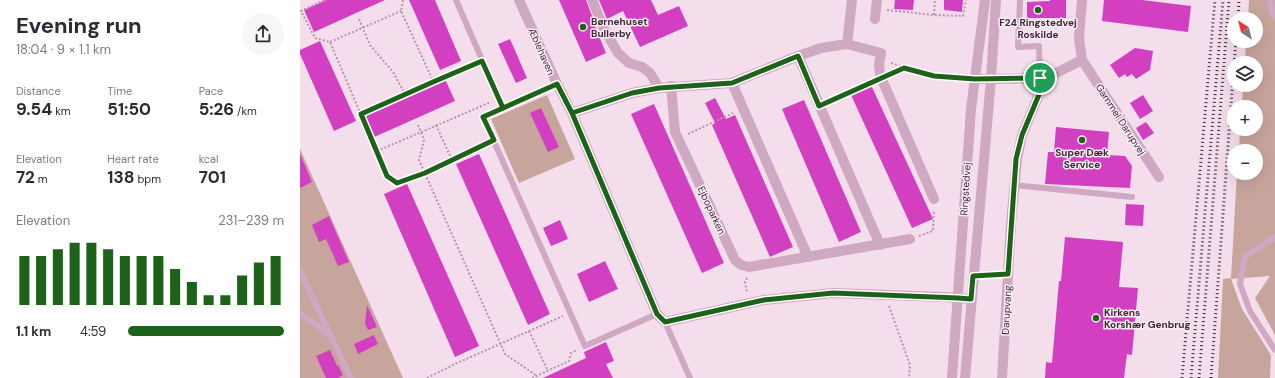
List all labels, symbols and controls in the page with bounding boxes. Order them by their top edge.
marker: F24 Ringstedvej Roskilde [1033,5,1043,15]
text: Evening run [16,11,142,40]
north arrow [1227,12,1263,48]
map controls [1227,12,1263,180]
button: share [242,13,284,55]
place label: Børnehuset Bullerby [591,15,648,40]
place label: F24 Ringstedvej Roskilde [999,16,1077,41]
marker: Børnehuset Bullerby [578,22,588,32]
street label: Æblehaven [525,25,558,77]
text: 18:04 · 9 × 1.1 km [16,41,111,58]
button: layers [1227,56,1263,92]
pin [1023,61,1057,95]
icon: arrive [1029,67,1051,89]
street label: Gammel Darupvej [1093,81,1148,157]
text: Distance [16,84,61,98]
text: Time [107,84,132,98]
text: Pace [199,84,223,98]
text: 9.54 [16,98,52,120]
text: 51:50 [107,98,151,120]
text: 5:26 [199,98,234,120]
button: + [1227,100,1263,136]
text: km [52,104,70,118]
text: /km [234,104,257,118]
marker: Super Dæk Service [1077,135,1087,145]
button: − [1227,144,1263,180]
place label: Super Dæk Service [1055,146,1109,171]
text: Elevation [16,152,62,166]
text: Heart rate [107,152,159,166]
text: kcal [199,152,219,166]
street label: Ringstedvej [957,162,974,216]
text: 72 [16,166,35,188]
text: 138 [107,166,135,188]
text: 701 [199,166,226,188]
text: m [35,172,48,186]
text: bpm [135,172,161,186]
street label: Ejboparken [695,184,728,237]
text: Elevation [16,212,70,229]
text: 231–239 m [218,212,284,229]
street label: Darupvang [999,285,1014,335]
place label: Kirkens Korshær Genbrug [1104,306,1190,331]
marker: Kirkens Korshær Genbrug [1091,313,1101,323]
text: 1.1 km [16,323,51,340]
text: 4:59 [80,323,106,340]

